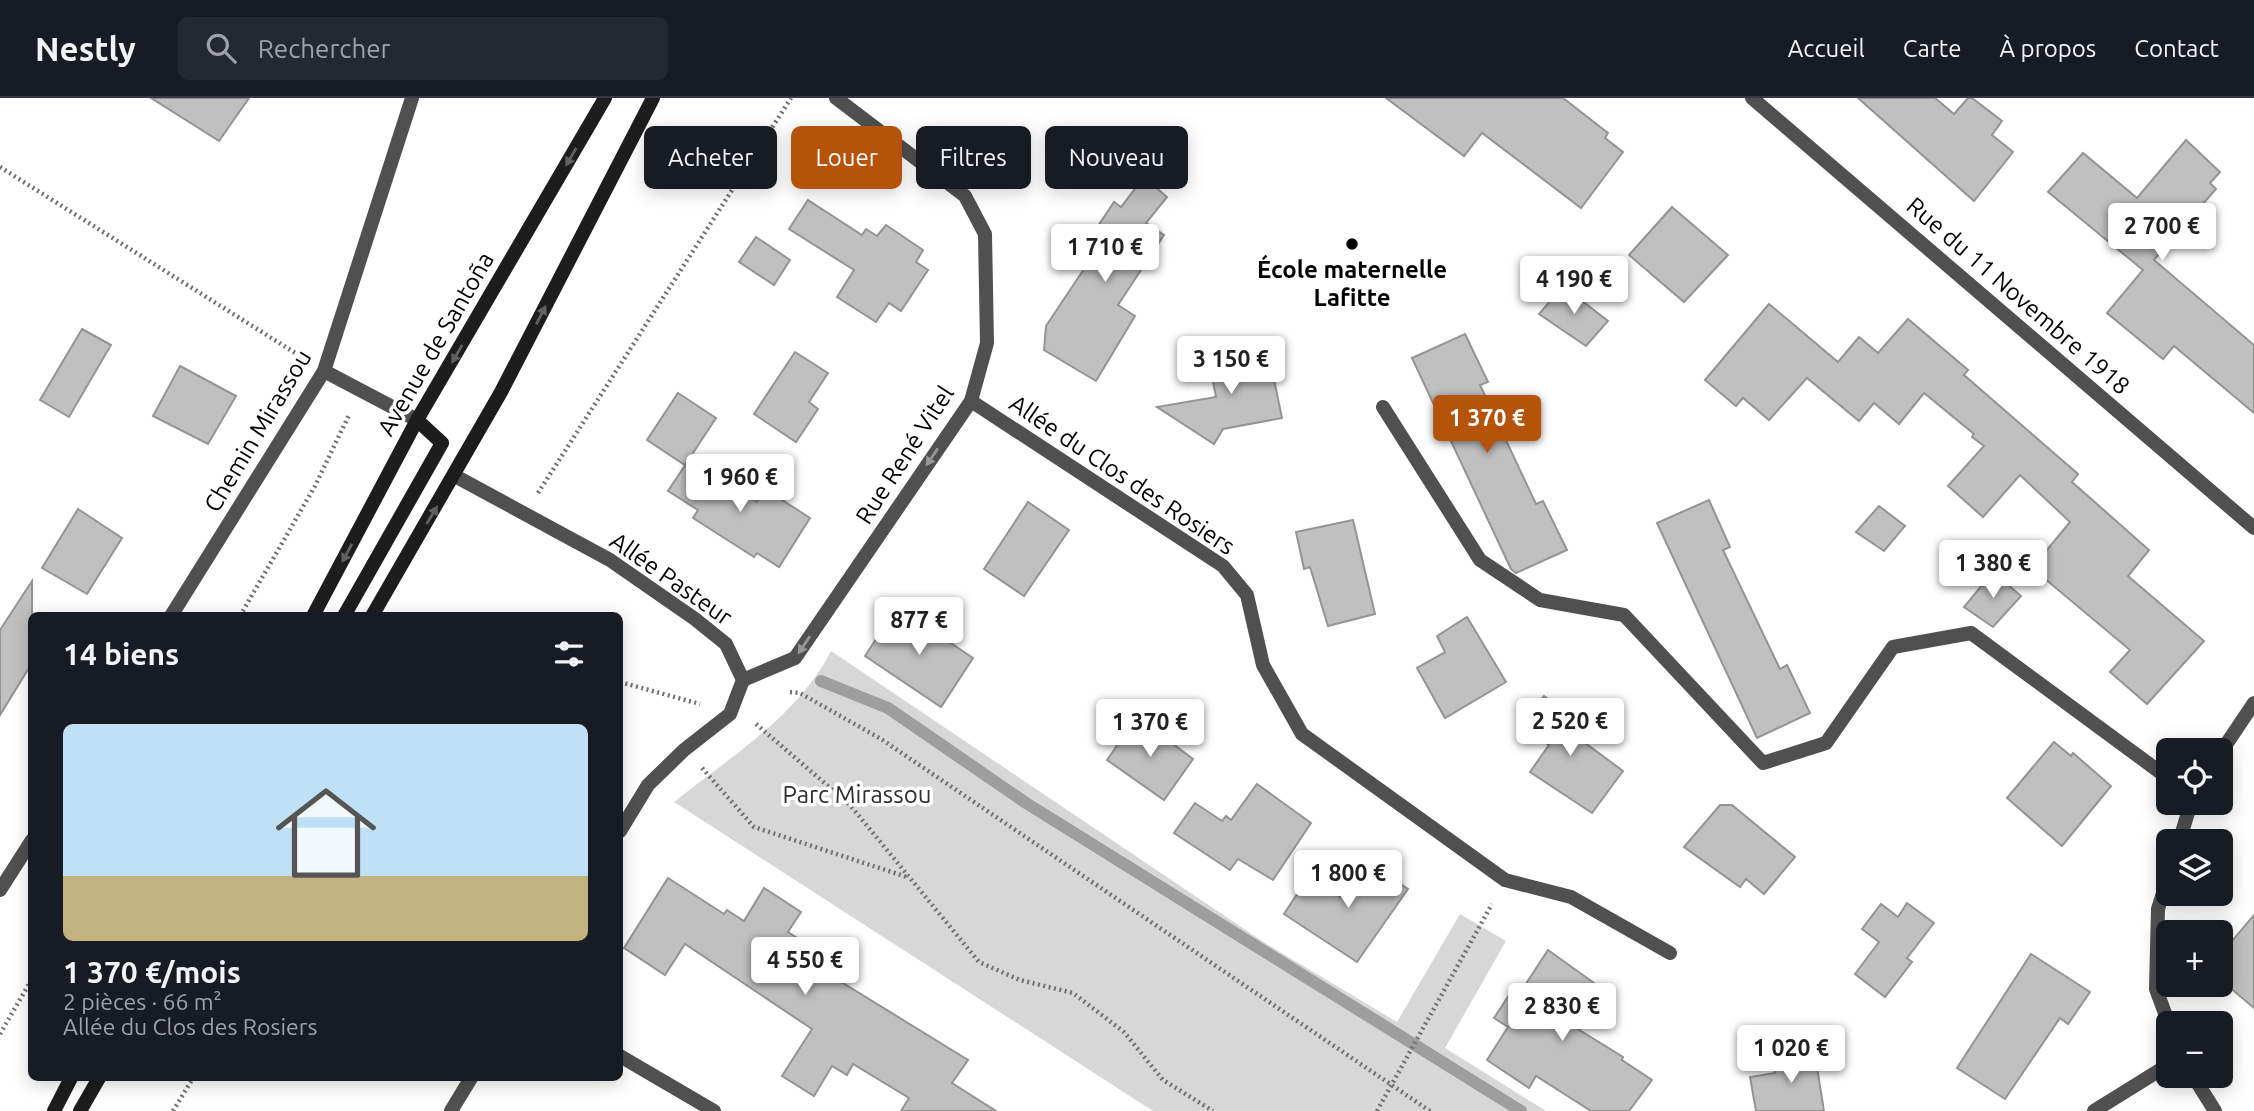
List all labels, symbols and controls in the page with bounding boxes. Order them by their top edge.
search box [178,17,668,80]
icon: search [202,29,240,67]
text: Nestly [35,30,136,67]
text: Rechercher [258,34,390,63]
text: Accueil [1788,35,1865,62]
text: Carte [1903,35,1962,62]
text: À propos [2000,35,2096,62]
text: Contact [2134,35,2219,62]
chip: Acheter [644,126,777,189]
chip: Louer [791,126,902,189]
chip: Filtres [916,126,1031,189]
chip: Nouveau [1045,126,1188,189]
one-way arrow [565,147,577,167]
street label: Rue du 11 Novembre 1918 [1902,192,2135,400]
pin: 2 700 € [2097,204,2227,263]
text: 2 700 € [2124,213,2200,238]
pin: 1 710 € [1040,225,1170,284]
text: 1 710 € [1067,234,1143,259]
marker: École maternelle Lafitte [1344,236,1360,252]
street label: Avenue de Santoña [372,247,499,440]
place label: École maternelle Lafitte [1257,254,1447,311]
pin: 4 190 € [1509,256,1639,316]
text: 4 190 € [1536,266,1612,291]
one-way arrow [535,305,546,325]
pin: 3 150 € [1166,336,1296,396]
one-way arrow [451,344,463,364]
street label: Chemin Mirassou [199,345,317,517]
text: 3 150 € [1193,346,1269,371]
street label: Rue René Vitel [850,381,959,529]
street label: Allée du Clos des Rosiers [1005,389,1240,560]
pin: 1 370 € [1422,396,1552,455]
text: 1 370 € [1449,405,1525,430]
one-way arrow [926,447,939,467]
pin: 1 960 € [675,454,805,514]
text: 1 960 € [702,464,778,489]
one-way arrow [426,506,438,525]
street label: Allée Pasteur [605,527,737,631]
pin: 1 380 € [1928,540,2058,600]
one-way arrow [341,543,352,563]
text: 1 380 € [1955,550,2031,575]
pin: 877 € [870,598,968,657]
text: 877 € [890,607,948,632]
icon: filters [550,635,588,673]
one-way arrow [797,636,811,654]
text: 14 biens [63,637,179,671]
pin: 2 520 € [1505,698,1635,758]
pin: 1 370 € [1085,700,1215,759]
text: 2 520 € [1532,708,1608,733]
text: 1 370 € [1112,709,1188,734]
map controls [2156,738,2233,1088]
button: locate [2156,738,2233,815]
icon: home [263,770,389,896]
park label: Parc Mirassou [783,781,931,808]
button: layers [2156,829,2233,906]
pin: 1 800 € [1283,850,1413,910]
text: 1 800 € [1310,860,1386,885]
button: + [2156,920,2233,997]
pin: 4 550 € [740,937,870,997]
text: 4 550 € [767,947,843,972]
text: 1 370 €/mois [63,955,241,989]
pin: 2 830 € [1497,984,1627,1043]
text: 2 pièces · 66 m² [63,989,222,1014]
text: 2 830 € [1524,993,1600,1018]
button: − [2156,1011,2233,1088]
text: Allée du Clos des Rosiers [63,1014,317,1039]
pin: 1 020 € [1726,1026,1856,1085]
text: 1 020 € [1753,1035,1829,1060]

